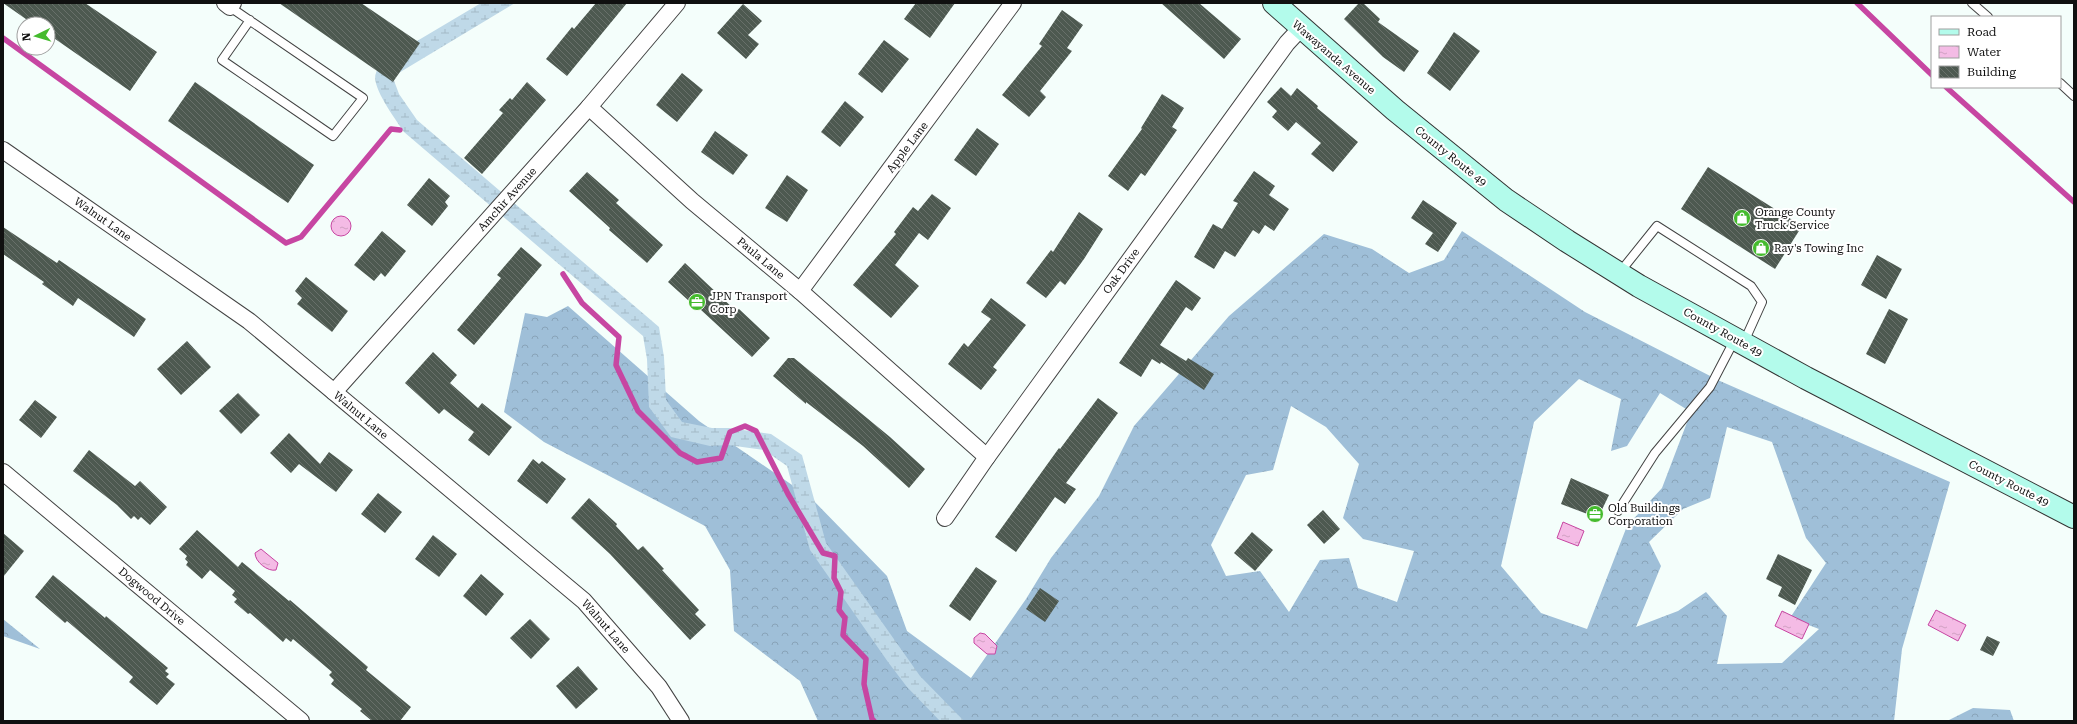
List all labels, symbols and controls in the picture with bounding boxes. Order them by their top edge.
north arrow [16,16,56,56]
legend [1931,16,2061,88]
street label: Wawayanda Avenue [1290,18,1378,97]
text: Road [1967,25,1997,39]
text: N [20,32,33,42]
text: Water [1967,45,2001,59]
text: Building [1967,65,2016,79]
street label: Apple Lane [884,119,931,175]
street label: County Route 49 [1412,124,1489,189]
street label: Amchir Avenue [475,165,539,234]
street label: Walnut Lane [72,195,134,244]
place label: Orange County Truck Service [1755,206,1836,232]
shop icon: Orange County Truck Service [1732,208,1752,228]
street label: Paula Lane [734,235,787,282]
shop icon: Ray's Towing Inc [1751,238,1771,258]
place label: Ray's Towing Inc [1774,242,1864,255]
street label: Oak Drive [1101,246,1142,297]
place label: JPN Transport Corp [710,290,787,316]
office icon: JPN Transport Corp [687,292,707,312]
street label: County Route 49 [1681,305,1765,360]
street label: Walnut Lane [331,389,390,442]
street label: County Route 49 [1966,458,2051,509]
place label: Old Buildings Corporation [1608,502,1680,528]
office icon: Old Buildings Corporation [1585,504,1605,524]
street label: Dogwood Drive [116,565,187,628]
street label: Walnut Lane [579,597,632,656]

